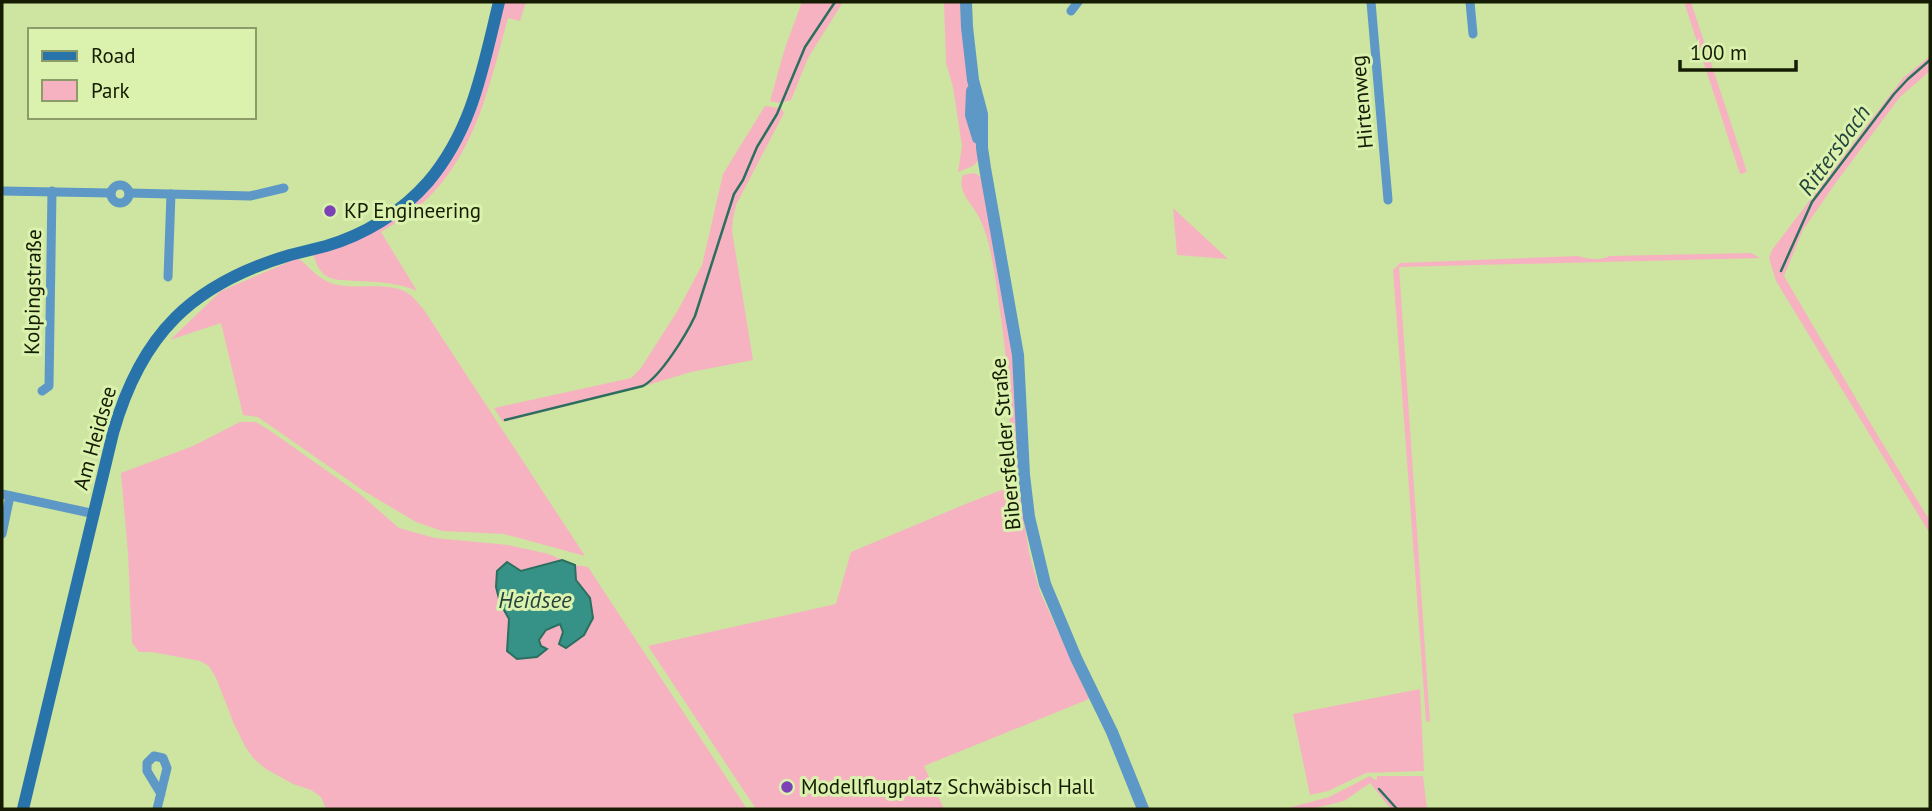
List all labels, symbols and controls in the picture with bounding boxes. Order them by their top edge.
legend [28,28,256,119]
scale bar [1680,28,1796,72]
text: 100 m [1690,39,1747,66]
text: Road [91,42,135,69]
street label: Hirtenweg [1344,54,1379,150]
text: Park [91,77,130,104]
water label: Rittersbach [1791,99,1876,201]
place label: KP Engineering [344,197,481,224]
marker: KP Engineering [322,203,338,219]
street label: Kolpingstraße [18,229,47,355]
street label: Bibersfelder Straße [985,357,1026,531]
street label: Am Heidsee [67,383,122,493]
water label: Heidsee [498,585,572,614]
place label: Modellflugplatz Schwäbisch Hall [801,773,1094,800]
marker: Modellflugplatz Schwäbisch Hall [779,779,795,795]

